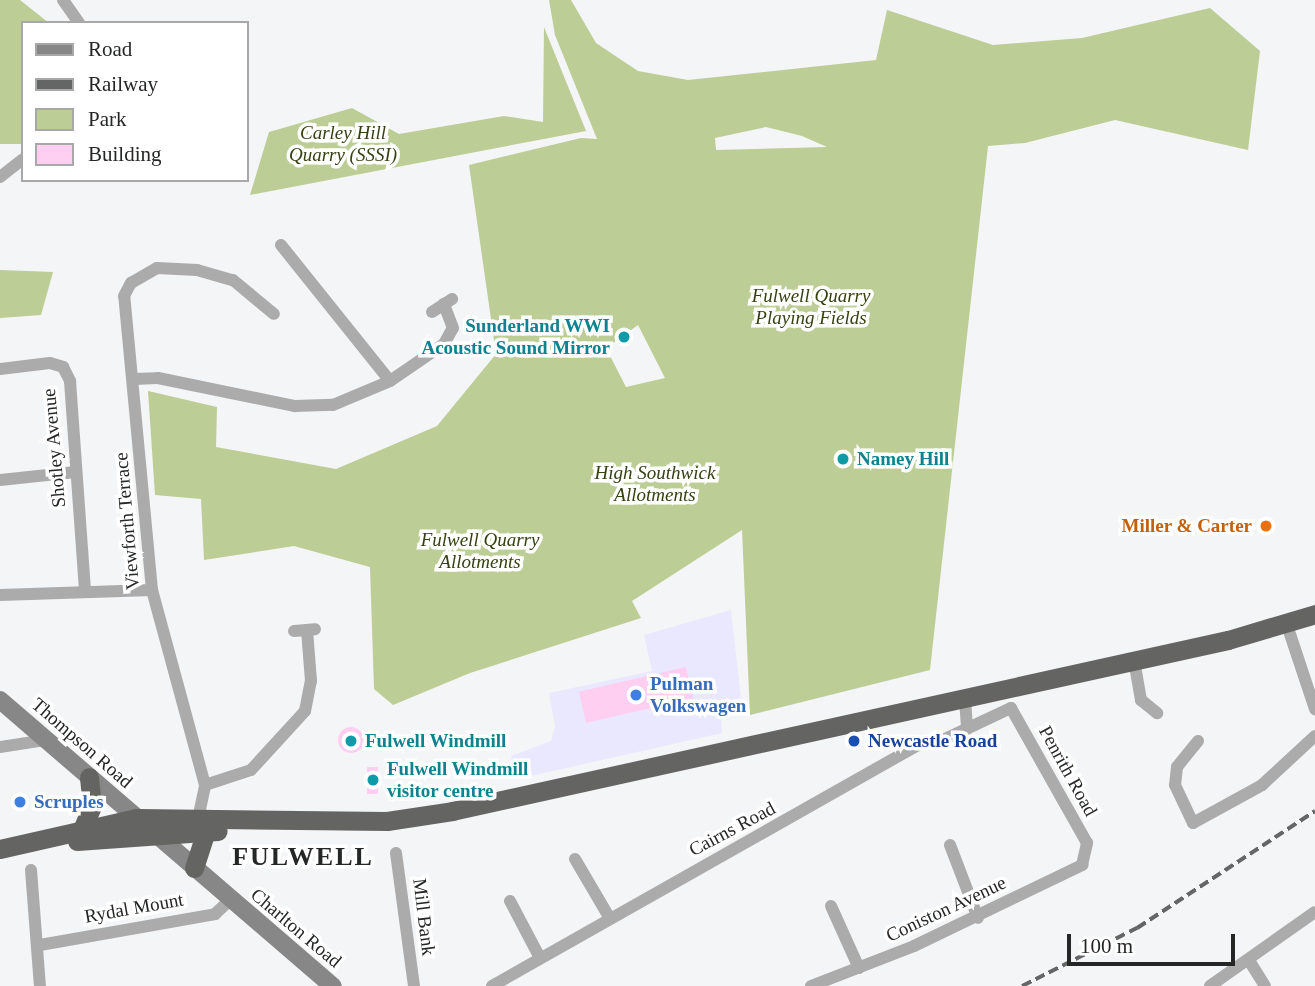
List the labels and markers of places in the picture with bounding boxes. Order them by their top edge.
place label: Sunderland WWI Acoustic Sound Mirror [421,315,610,359]
marker: Sunderland WWI Acoustic Sound Mirror [616,329,632,345]
place label: Namey Hill [857,448,949,470]
marker: Namey Hill [835,451,851,467]
place label: Miller & Carter [1121,515,1252,537]
marker: Miller & Carter [1258,518,1274,534]
place label: Pulman Volkswagen [650,673,746,717]
marker: Pulman Volkswagen [628,687,644,703]
place label: Fulwell Windmill [365,730,507,752]
place label: Newcastle Road [868,730,997,752]
marker: Fulwell Windmill [343,733,359,749]
marker: Newcastle Road [846,733,862,749]
place label: Fulwell Windmill visitor centre [387,758,529,802]
marker: Fulwell Windmill visitor centre [365,772,381,788]
place label: Scruples [34,791,104,813]
marker: Scruples [12,794,28,810]

